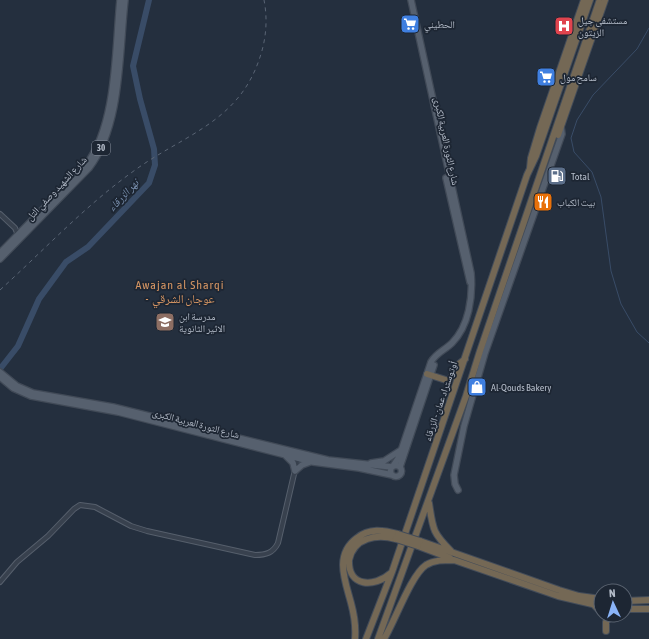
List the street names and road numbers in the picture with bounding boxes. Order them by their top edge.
street label: شارع الثورة العربية الكبرى [431,96,461,187]
road number: 30 [92,141,110,155]
street label: شارع الشهيد وصفي التل [24,154,91,224]
street label: أوتوستراد عمان - الزرقاء [421,360,460,443]
street label: شارع الثورة العربية الكبرى [151,407,241,441]

